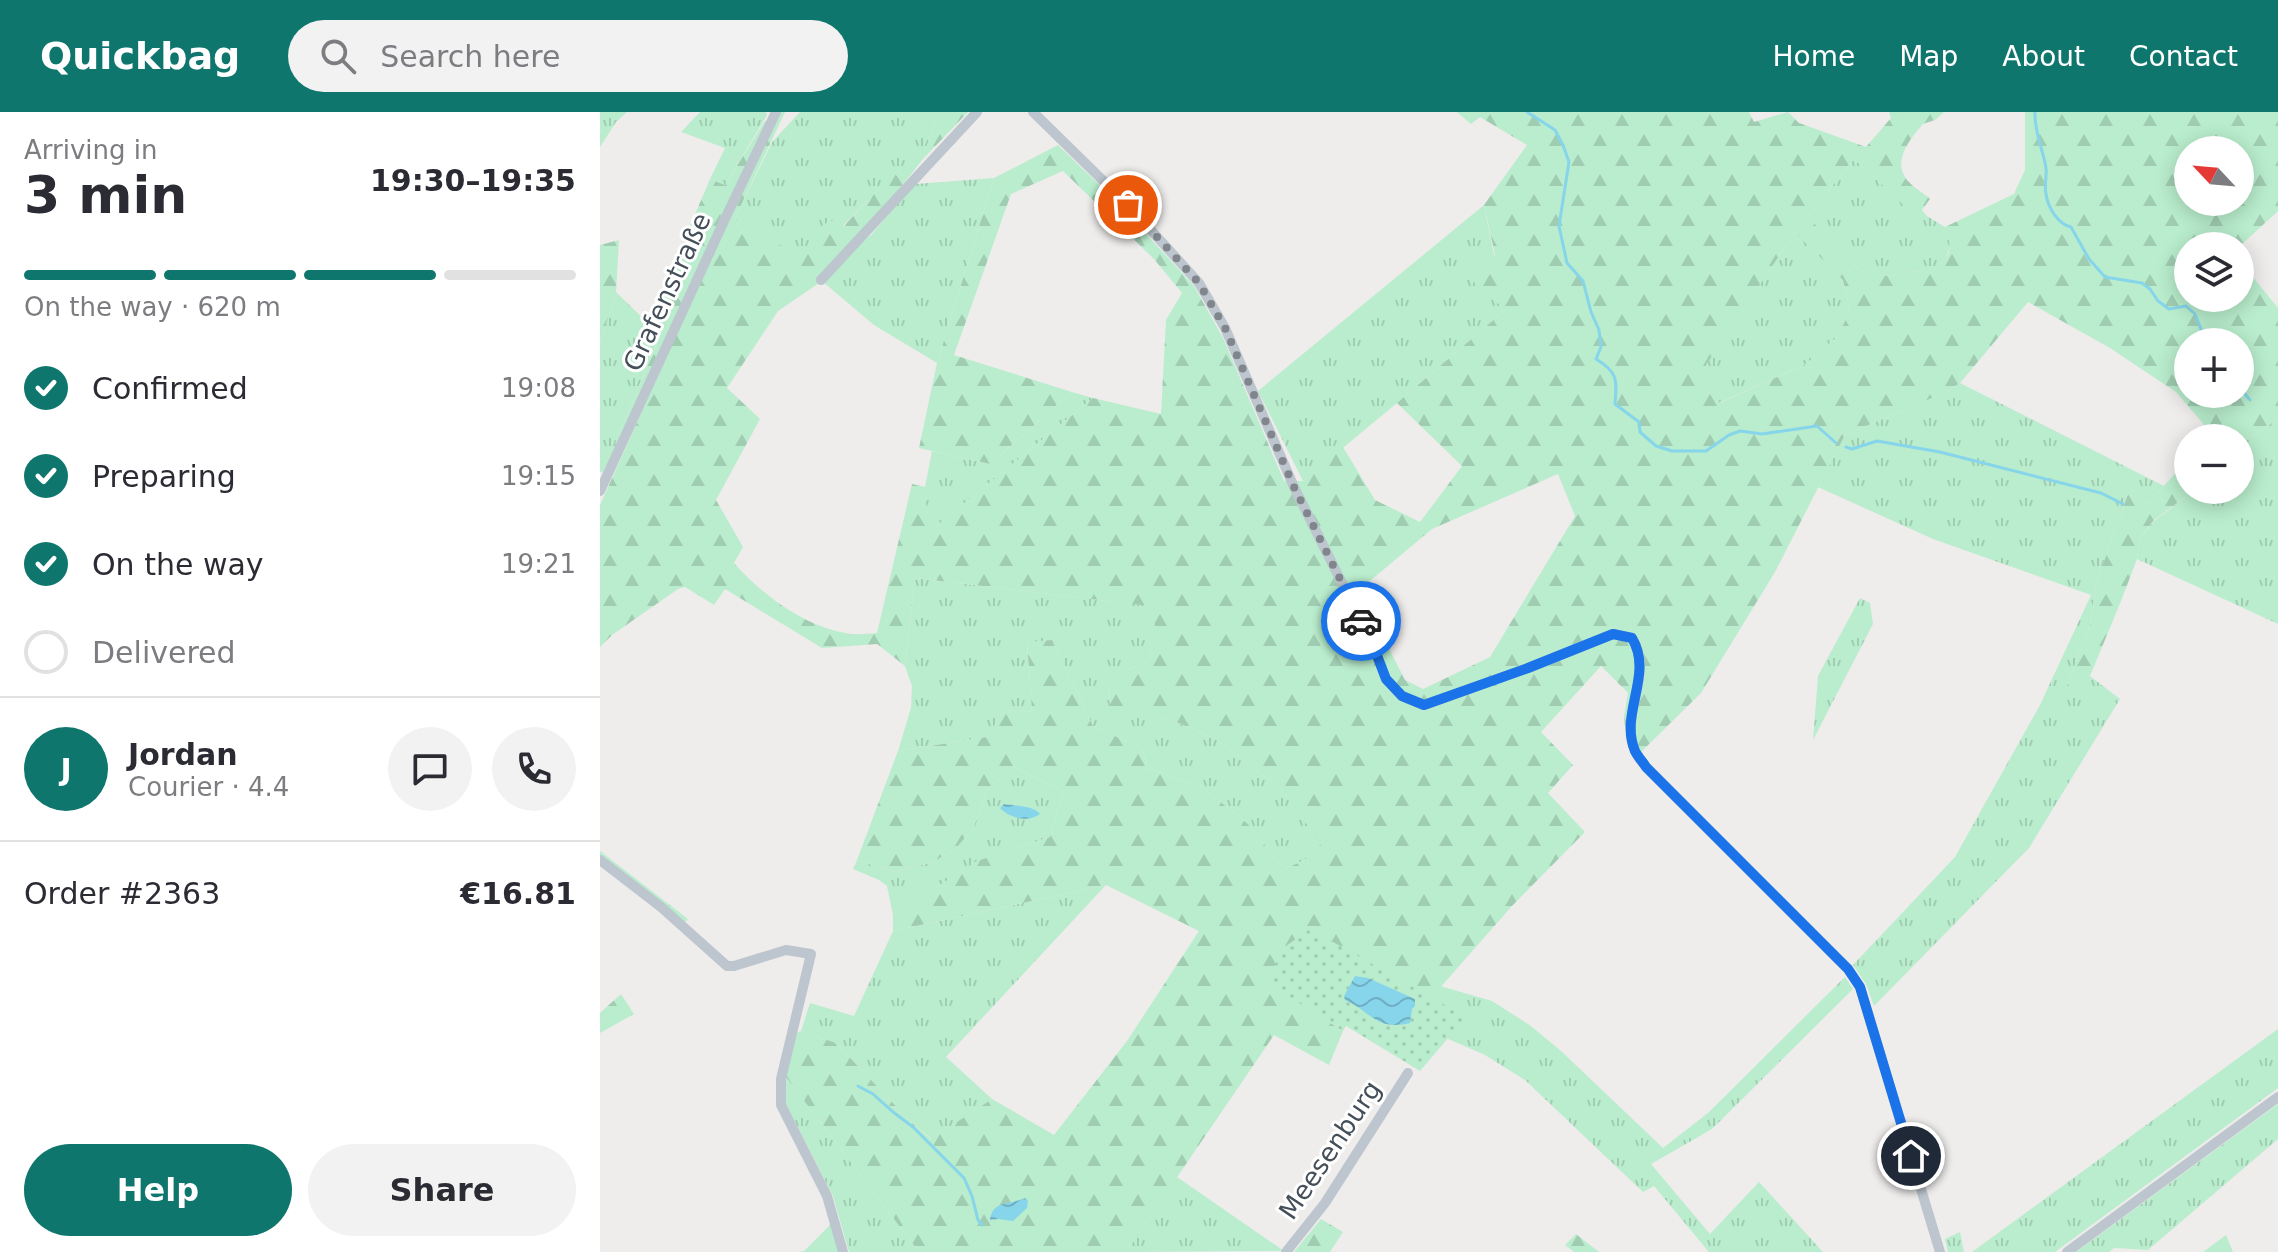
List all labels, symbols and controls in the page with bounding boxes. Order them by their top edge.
search box [288,20,848,92]
text: Quickbag [40,34,240,78]
icon: search [316,34,360,78]
text: Search here [380,39,560,74]
text: Home [1772,40,1855,73]
text: Map [1899,40,1958,73]
text: About [2002,40,2085,73]
text: Contact [2129,40,2238,73]
text: Arriving in [24,135,158,165]
north arrow [2174,136,2254,216]
map controls [2174,136,2254,504]
text: 19:30–19:35 [370,163,576,198]
text: 3 min [24,165,187,225]
pin [1094,171,1162,239]
icon: bag [1106,183,1150,227]
street label: Grafenstraße [617,208,717,376]
button: layers [2174,232,2254,312]
text: On the way · 620 m [24,292,281,322]
button: + [2174,328,2254,408]
icon: check [24,366,68,410]
text: Confirmed [92,371,248,406]
text: 19:08 [501,373,576,403]
button: − [2174,424,2254,504]
icon: check [24,454,68,498]
text: Preparing [92,459,236,494]
text: 19:15 [501,461,576,491]
icon: check [24,542,68,586]
text: On the way [92,547,264,582]
text: 19:21 [501,549,576,579]
courier [1321,581,1401,661]
icon: car [1339,599,1383,643]
text: Delivered [92,635,236,670]
button: chat [388,727,472,811]
button: phone [492,727,576,811]
text: Jordan [128,737,238,772]
text: J [60,752,72,787]
text: Courier · 4.4 [128,772,289,802]
text: Order #2363 [24,876,220,911]
text: €16.81 [460,876,576,911]
street label: Meesenburg [1273,1075,1387,1225]
pin [1877,1122,1945,1190]
icon: home [1889,1134,1933,1178]
button: Help [24,1144,292,1236]
button: Share [308,1144,576,1236]

